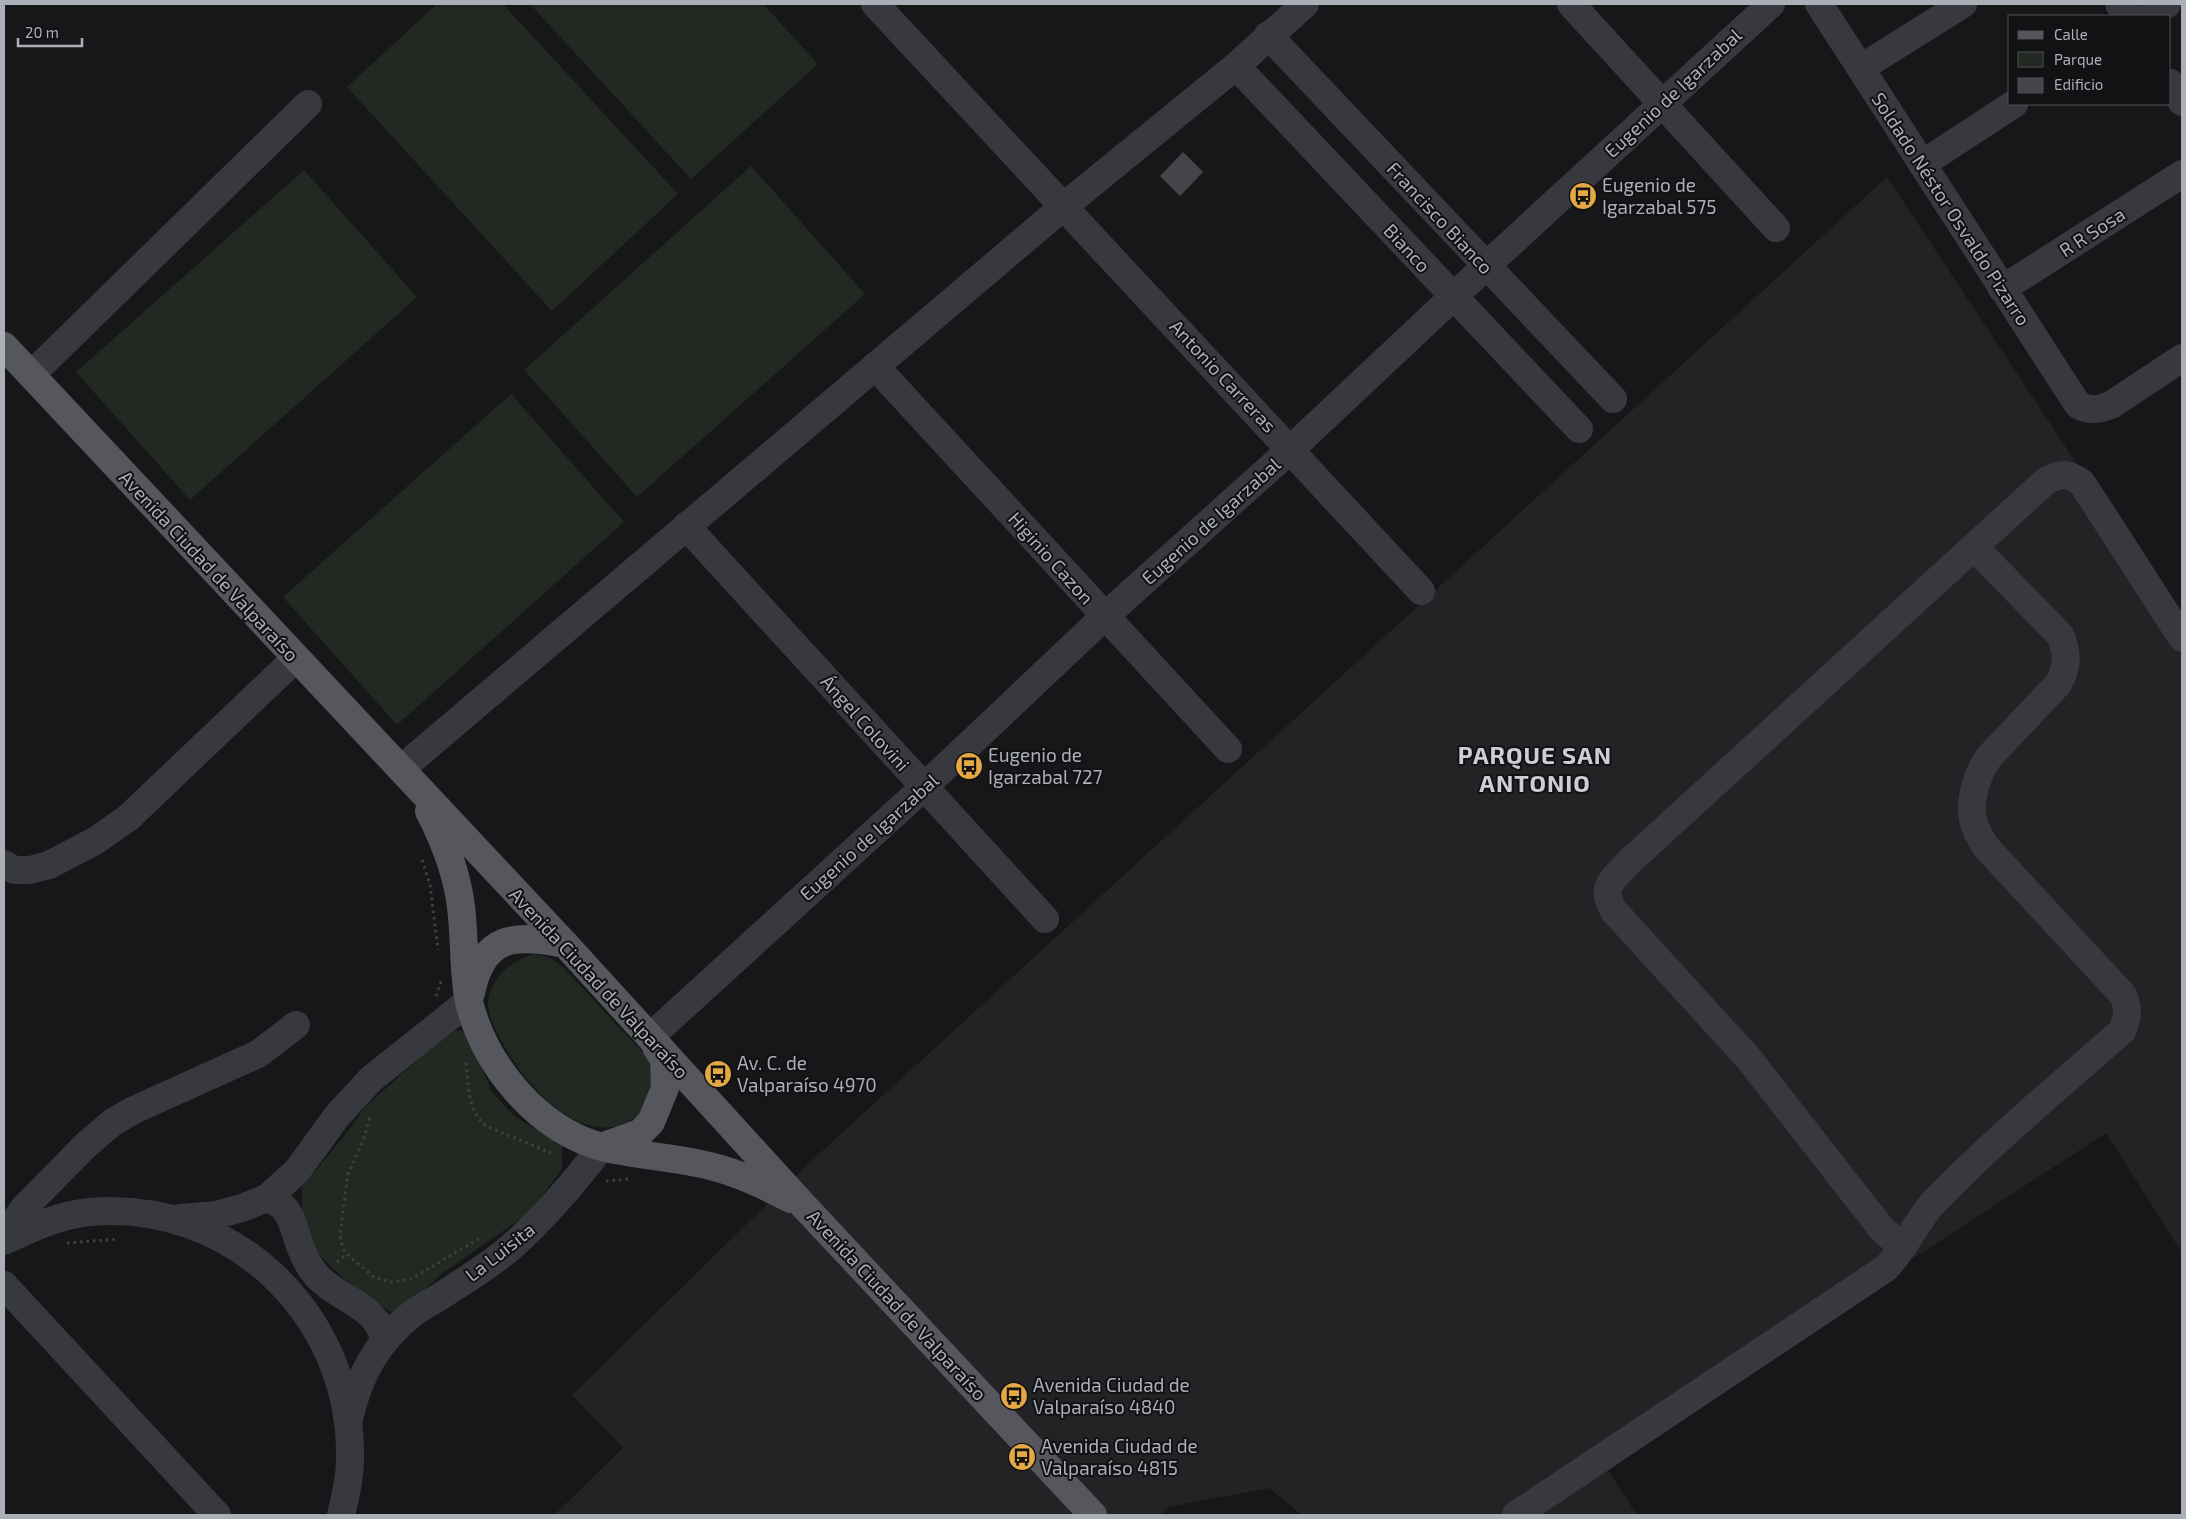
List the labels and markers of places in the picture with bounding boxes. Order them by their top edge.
place label: Eugenio de Igarzabal 575 [1602,173,1716,218]
bus stop icon: Eugenio de Igarzabal 575 [1568,181,1598,211]
place label: Eugenio de Igarzabal 727 [988,743,1103,788]
bus stop icon: Eugenio de Igarzabal 727 [954,751,984,781]
place label: Av. C. de Valparaíso 4970 [737,1051,877,1096]
bus stop icon: Av. C. de Valparaíso 4970 [703,1059,733,1089]
place label: Avenida Ciudad de Valparaíso 4840 [1033,1373,1190,1418]
bus stop icon: Avenida Ciudad de Valparaíso 4840 [999,1381,1029,1411]
place label: Avenida Ciudad de Valparaíso 4815 [1041,1434,1198,1479]
bus stop icon: Avenida Ciudad de Valparaíso 4815 [1007,1442,1037,1472]

